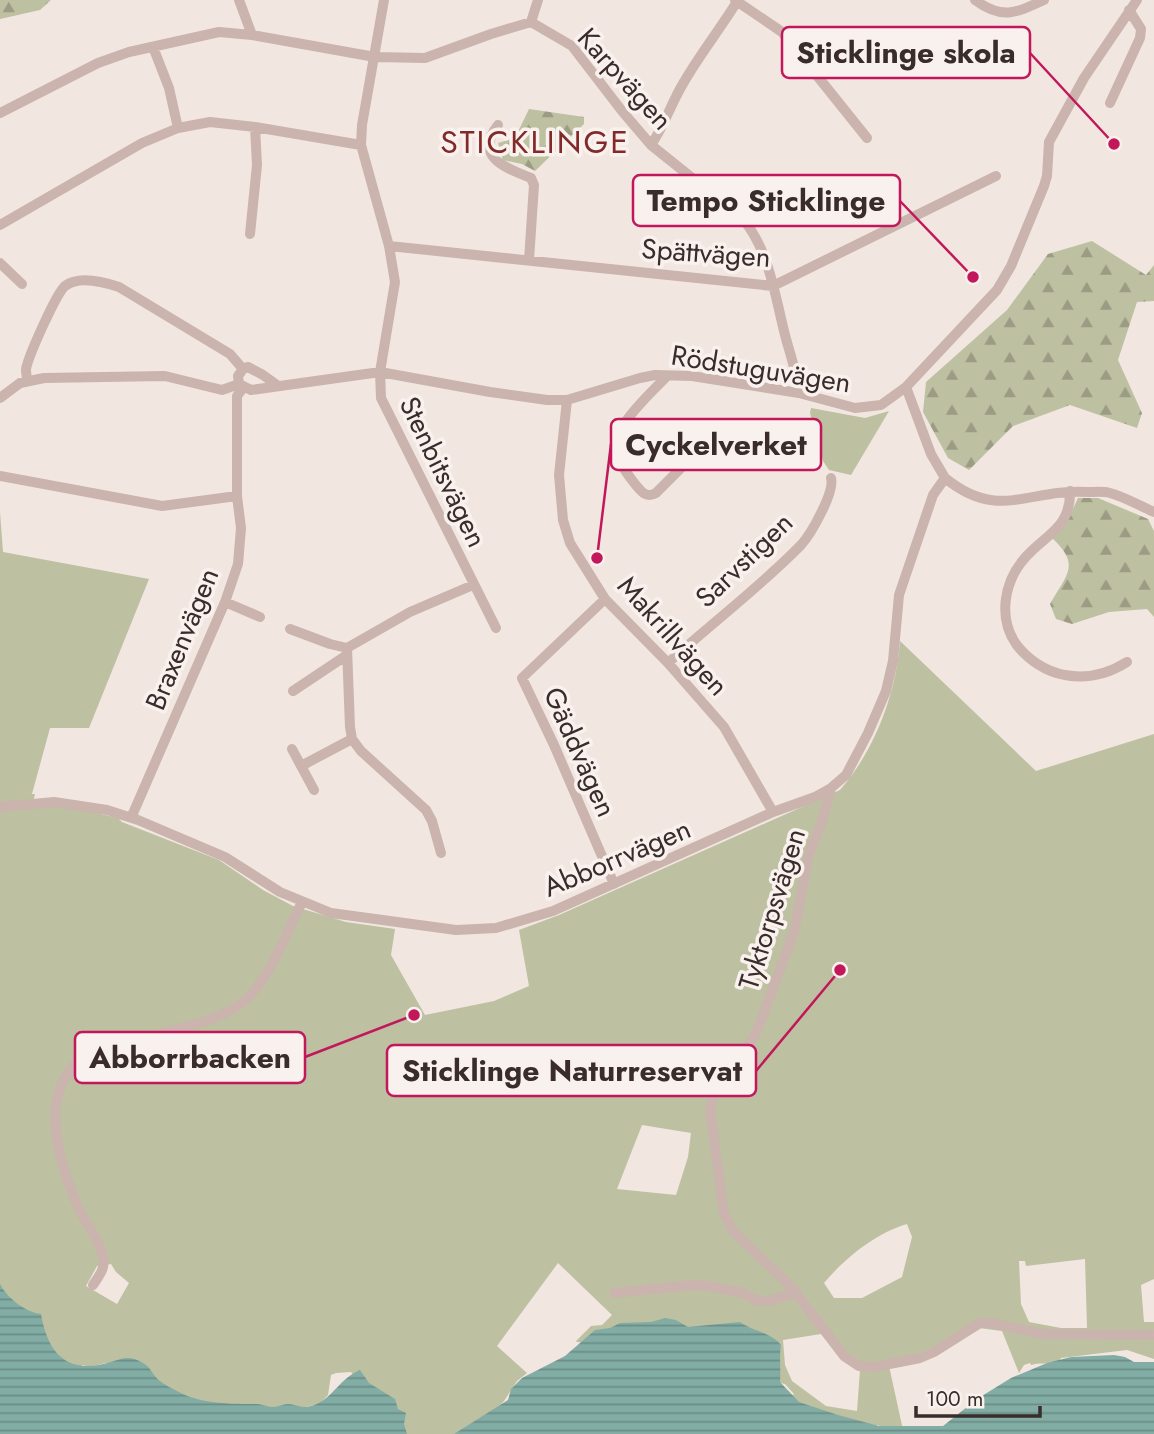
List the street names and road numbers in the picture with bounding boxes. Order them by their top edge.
street label: Karpvägen [568,19,682,139]
street label: Spättvägen [640,228,772,278]
street label: Rödstuguvägen [668,335,854,403]
street label: Stenbitsvägen [389,390,497,554]
street label: Sarvstigen [686,503,802,617]
street label: Braxenvägen [135,562,229,716]
street label: Makrillvägen [608,567,738,705]
street label: Gäddvägen [533,681,627,823]
street label: Abborrvägen [537,809,697,907]
street label: Tyktorpsvägen [728,823,816,995]

